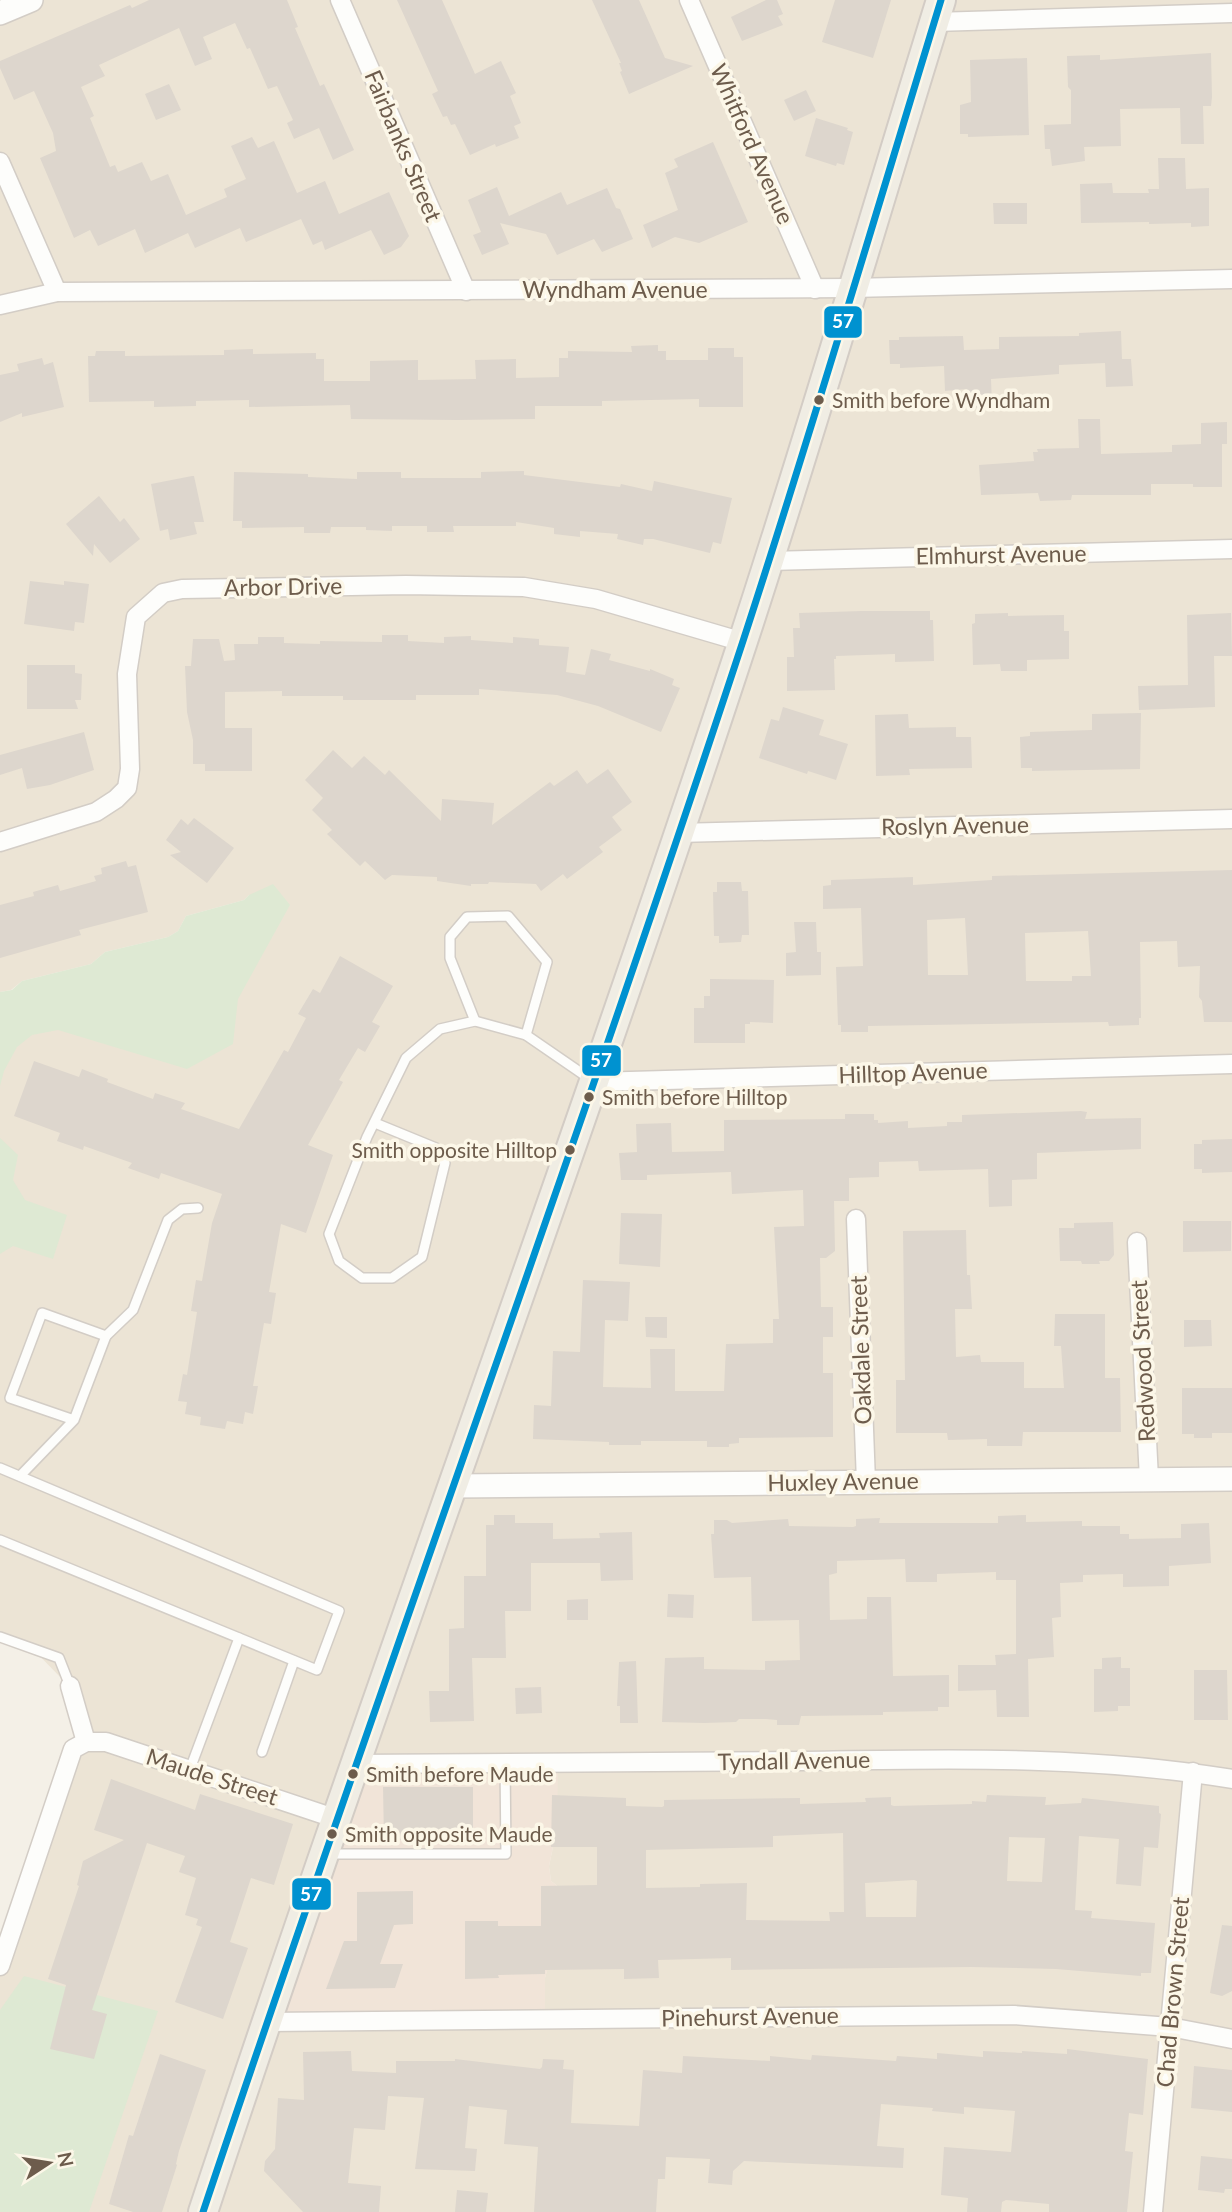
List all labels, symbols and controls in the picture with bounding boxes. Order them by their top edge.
street label: Whitford Avenue [705,59,801,228]
street label: Fairbanks Street [359,66,449,226]
street label: Wyndham Avenue [522,275,708,303]
line badge: 57 [823,305,863,339]
text: 57 [832,309,854,332]
place label: Smith before Wyndham [832,387,1050,412]
marker: Smith before Wyndham [812,393,826,407]
street label: Elmhurst Avenue [915,539,1087,569]
street label: Arbor Drive [224,571,342,601]
street label: Roslyn Avenue [881,810,1029,840]
line badge: 57 [581,1044,622,1077]
text: 57 [590,1048,612,1071]
street label: Hilltop Avenue [838,1055,988,1089]
place label: Smith before Hilltop [602,1084,787,1109]
marker: Smith before Hilltop [582,1090,596,1104]
place label: Smith opposite Hilltop [351,1137,557,1162]
marker: Smith opposite Hilltop [563,1143,577,1157]
street label: Oakdale Street [843,1274,877,1425]
street label: Redwood Street [1124,1279,1160,1443]
street label: Huxley Avenue [767,1466,919,1496]
street label: Maude Street [143,1742,282,1811]
street label: Tyndall Avenue [717,1745,871,1775]
place label: Smith before Maude [366,1761,554,1786]
marker: Smith before Maude [346,1767,360,1781]
place label: Smith opposite Maude [345,1821,553,1846]
marker: Smith opposite Maude [325,1827,339,1841]
line badge: 57 [291,1877,332,1911]
text: 57 [300,1882,322,1905]
street label: Chad Brown Street [1150,1895,1194,2088]
street label: Pinehurst Avenue [661,2000,839,2032]
north arrow [14,2128,84,2198]
text: N [53,2150,79,2169]

